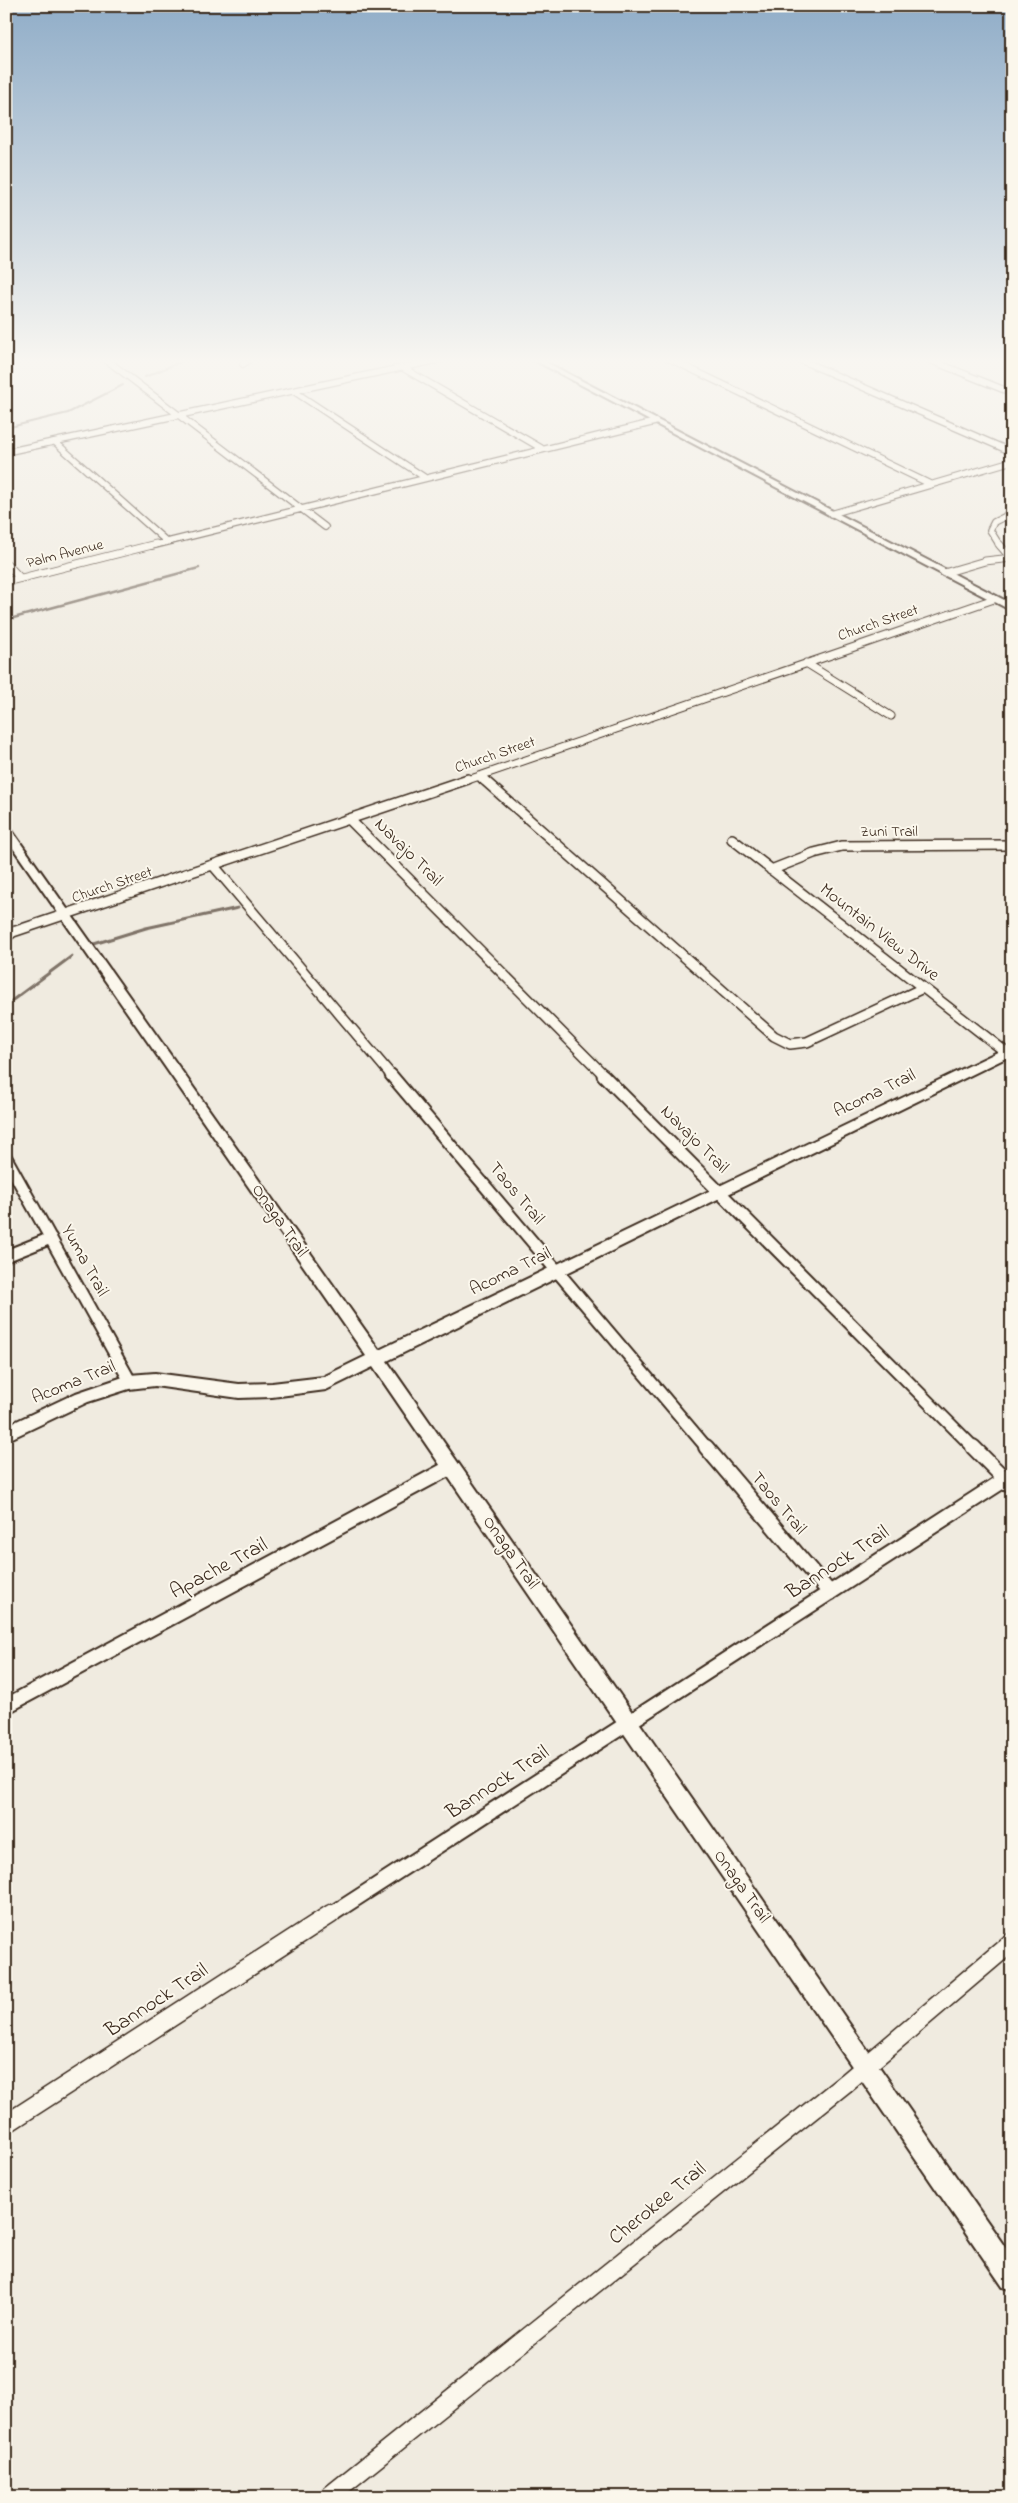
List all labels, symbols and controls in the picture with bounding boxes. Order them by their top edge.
street label: Palm Avenue [24,534,106,574]
street label: Church Street [835,599,921,647]
street label: Church Street [452,731,538,779]
street label: Navajo Trail [368,813,448,893]
street label: Zuni Trail [860,821,918,843]
street label: Church Street [69,861,155,909]
street label: Mountain View Drive [813,878,945,989]
street label: Acoma Trail [830,1063,920,1125]
street label: Navajo Trail [654,1100,734,1180]
street label: Taos Trail [482,1157,550,1231]
street label: Onaga Trail [243,1179,314,1264]
street label: Yuma Trail [54,1220,114,1302]
street label: Acoma Trail [466,1241,556,1303]
street label: Acoma Trail [28,1354,120,1412]
street label: Taos Trail [744,1467,812,1541]
street label: Onaga Trail [474,1511,545,1596]
street label: Bannock Trail [779,1518,896,1608]
street label: Apache Trail [165,1531,273,1607]
street label: Bannock Trail [439,1738,556,1828]
street label: Onaga Trail [705,1845,776,1930]
street label: Bannock Trail [98,1956,215,2046]
street label: Cherokee Trail [603,2155,713,2253]

